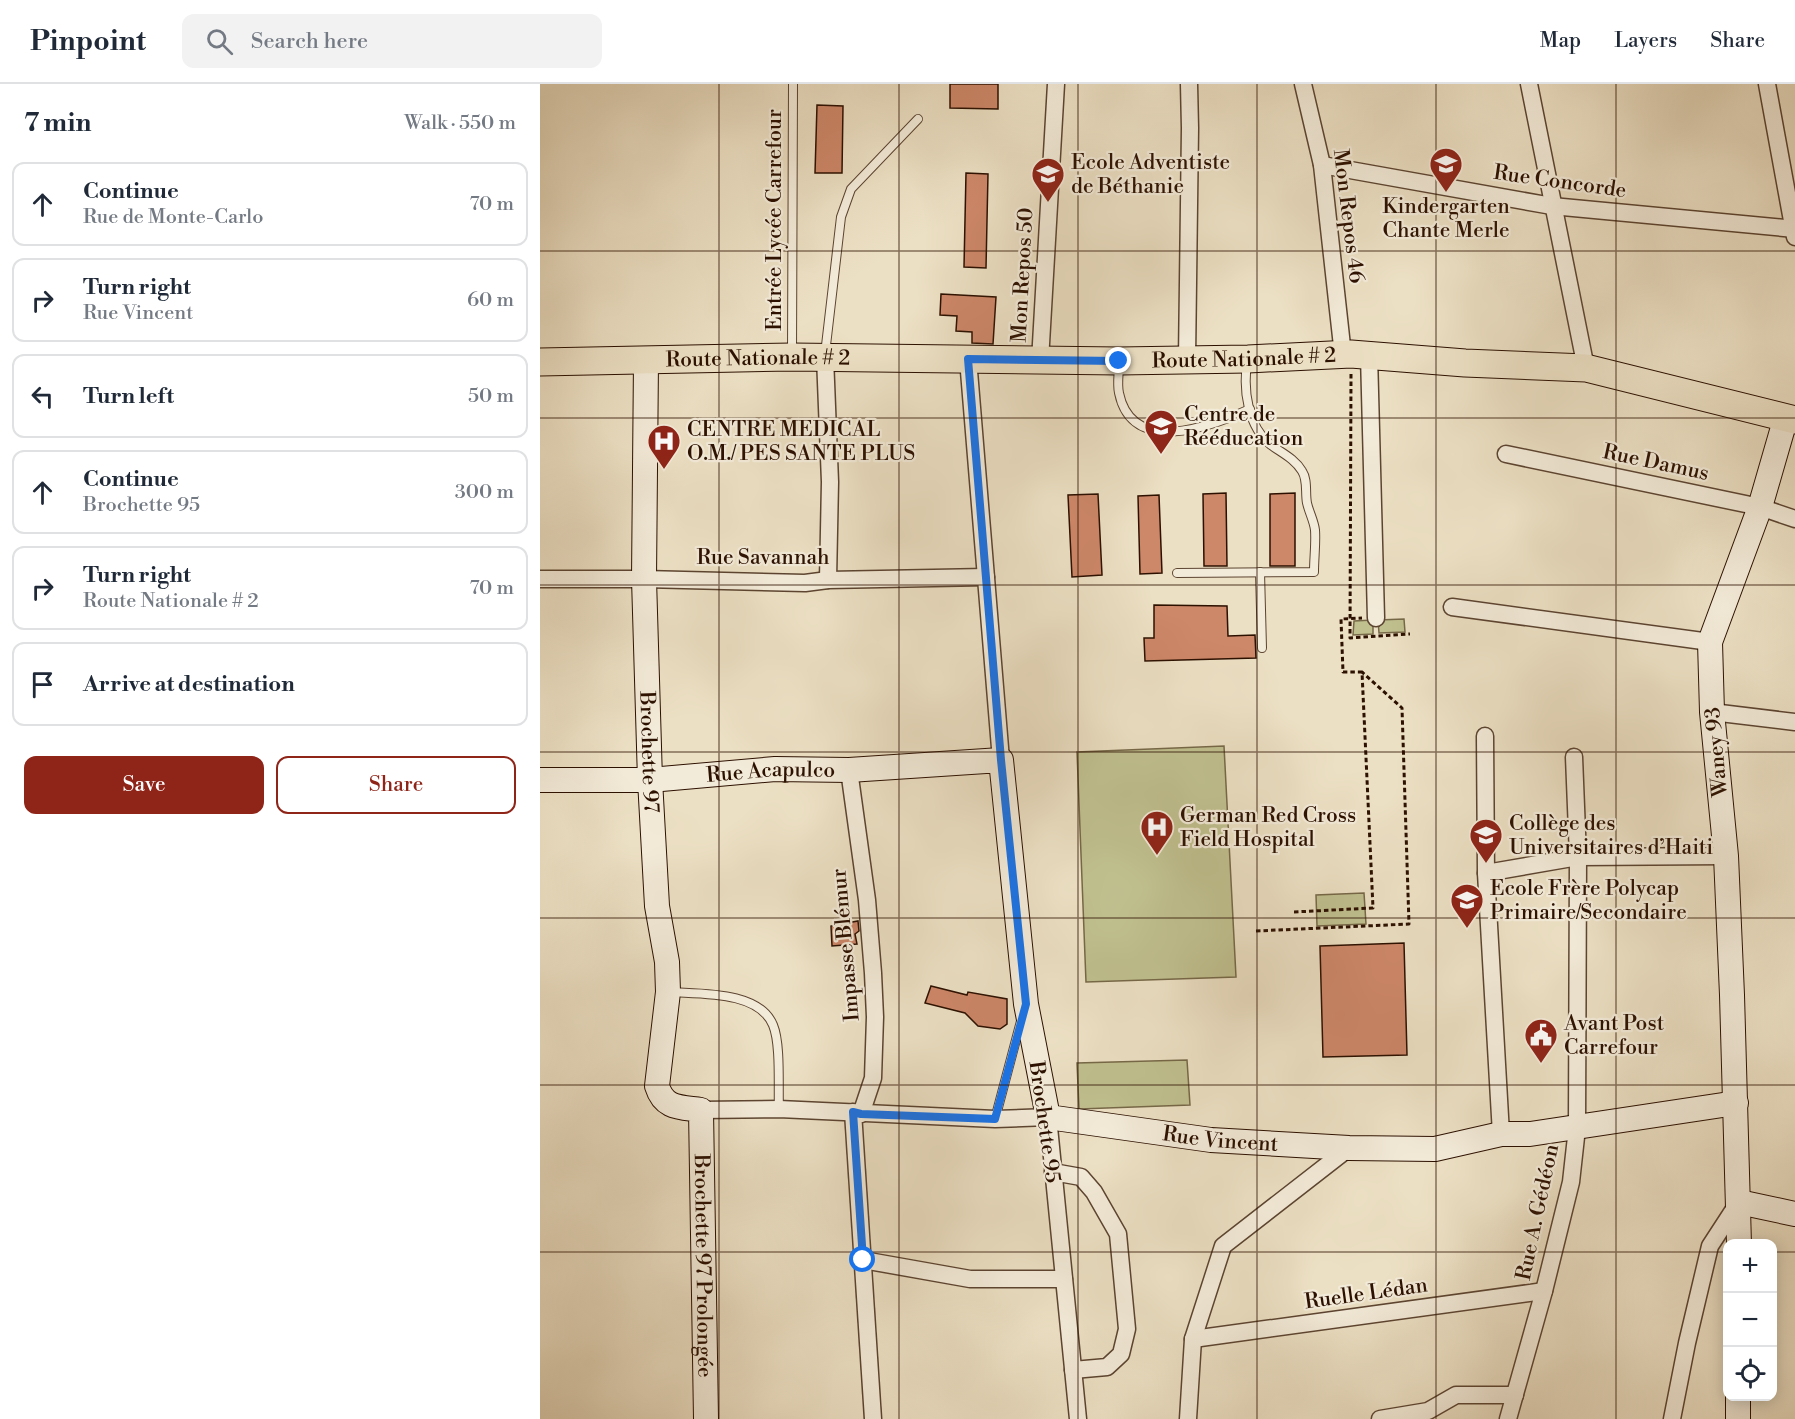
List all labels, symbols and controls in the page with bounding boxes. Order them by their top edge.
search box [182,14,602,68]
text: Pinpoint [30,24,146,59]
icon: search [203,25,236,58]
text: Search here [251,28,368,55]
text: Map [1540,28,1581,54]
text: Layers [1614,28,1677,54]
text: Share [1710,28,1765,54]
text: 7 min [24,107,91,139]
street label: Entrée Lycée Carrefour [762,109,788,331]
text: Walk · 550 m [404,111,516,136]
school or university icon: Kindergarten Chante Merle [1428,146,1464,193]
street label: Mon Repos 46 [1327,148,1369,285]
place label: Ecole Adventiste de Béthanie [1071,150,1230,200]
school or university icon: Ecole Adventiste de Béthanie [1030,156,1066,203]
street label: Rue Concorde [1492,160,1628,204]
text: Continue [83,178,179,205]
icon: ahead [26,188,59,221]
text: 70 m [470,192,514,217]
place label: Kindergarten Chante Merle [1382,194,1510,244]
text: Rue de Monte-Carlo [83,205,264,230]
street label: Mon Repos 50 [1006,207,1040,343]
text: Turn right [83,274,191,301]
icon: right [26,284,59,317]
text: 60 m [467,288,514,313]
text: Rue Vincent [83,301,193,326]
street label: Route Nationale # 2 [1151,343,1337,374]
street label: Route Nationale # 2 [665,345,850,374]
route end [1105,347,1131,373]
icon: left [26,380,59,413]
text: Turn left [83,383,174,410]
text: 50 m [468,384,514,409]
place label: Centre de Rééducation [1184,402,1304,452]
school or university icon: Centre de Rééducation [1143,408,1179,455]
place label: CENTRE MEDICAL O.M./ PES SANTE PLUS [687,417,915,467]
hospital icon: CENTRE MEDICAL O.M./ PES SANTE PLUS [646,423,682,470]
street label: Rue Damus [1600,439,1711,487]
text: Continue [83,466,179,493]
icon: ahead [26,476,59,509]
text: 300 m [455,480,514,505]
text: Brochette 95 [83,493,200,518]
street label: Rue Savannah [696,545,830,571]
text: Turn right [83,562,191,589]
icon: right [26,572,59,605]
text: 70 m [470,576,514,601]
text: Route Nationale # 2 [83,589,259,614]
icon: arrive [26,668,59,701]
text: Arrive at destination [83,671,295,698]
street label: Brochette 97 [633,690,664,814]
street label: Waney 93 [1700,706,1734,799]
button: Save [24,756,264,814]
button: Share [276,756,516,814]
street label: Rue Acapulco [705,757,835,789]
place label: German Red Cross Field Hospital [1180,803,1356,853]
hospital icon: German Red Cross Field Hospital [1139,809,1175,856]
place label: Collège des Universitaires d’Haiti [1509,811,1713,861]
school or university icon: Collège des Universitaires d’Haiti [1468,817,1504,864]
street label: Impasse Blémur [826,867,866,1022]
place label: Ecole Frère Polycap Primaire/Secondaire [1490,876,1687,926]
school or university icon: Ecole Frère Polycap Primaire/Secondaire [1449,882,1485,929]
place label: Avant Post Carrefour [1563,1011,1665,1061]
public building icon: Avant Post Carrefour [1523,1017,1559,1064]
street label: Brochette 95 [1022,1059,1065,1185]
street label: Rue Vincent [1161,1121,1279,1158]
street label: Rue A. Gédéon [1511,1141,1565,1283]
street label: Brochette 97 Prolongée [688,1153,717,1378]
map controls [1723,1239,1777,1401]
button: + [1723,1239,1777,1293]
route start [849,1246,875,1272]
street label: Ruelle Lédan [1303,1272,1430,1315]
button: − [1723,1293,1777,1347]
button: locate [1723,1347,1777,1401]

